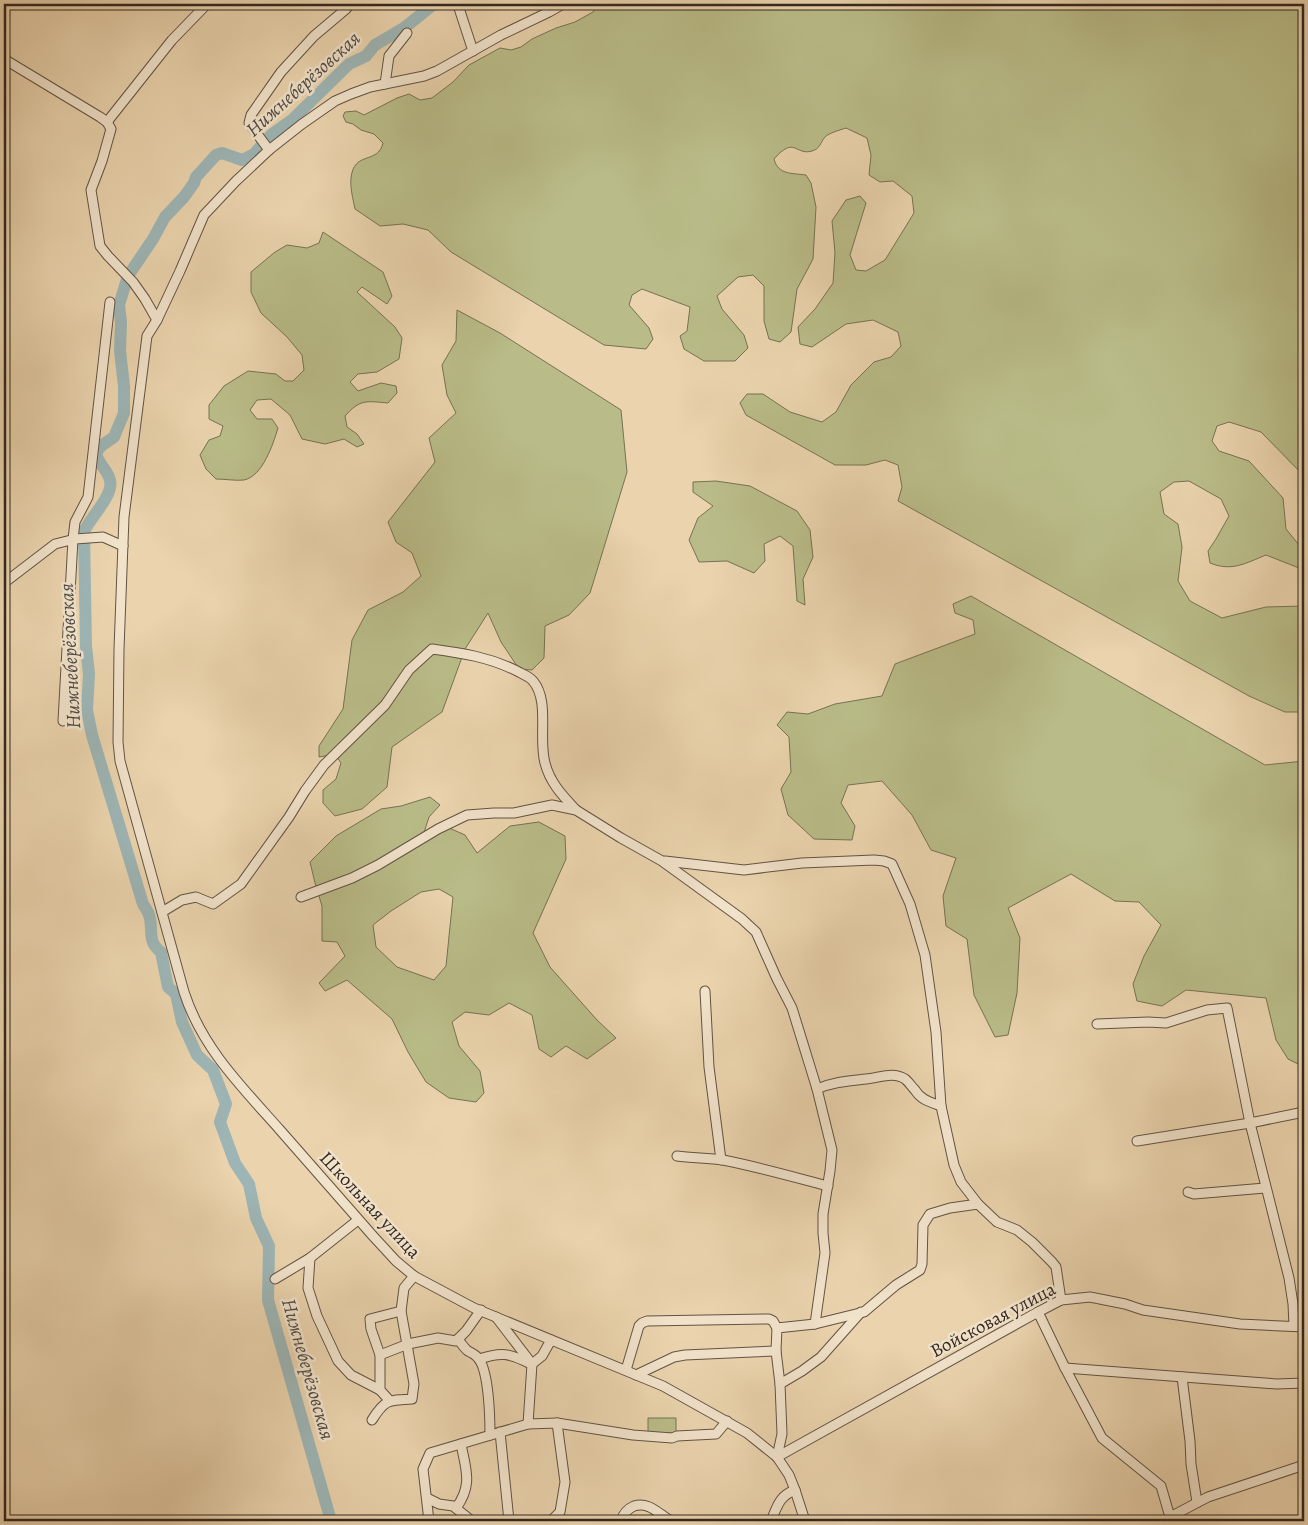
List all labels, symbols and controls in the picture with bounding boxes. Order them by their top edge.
water label: Нижнеберёзовская [240,25,366,143]
water label: Нижнеберёзовская [53,582,87,730]
street label: Школьная улица [313,1146,427,1265]
street label: Войсковая улица [926,1276,1060,1364]
water label: Нижнеберёзовская [275,1295,341,1443]

